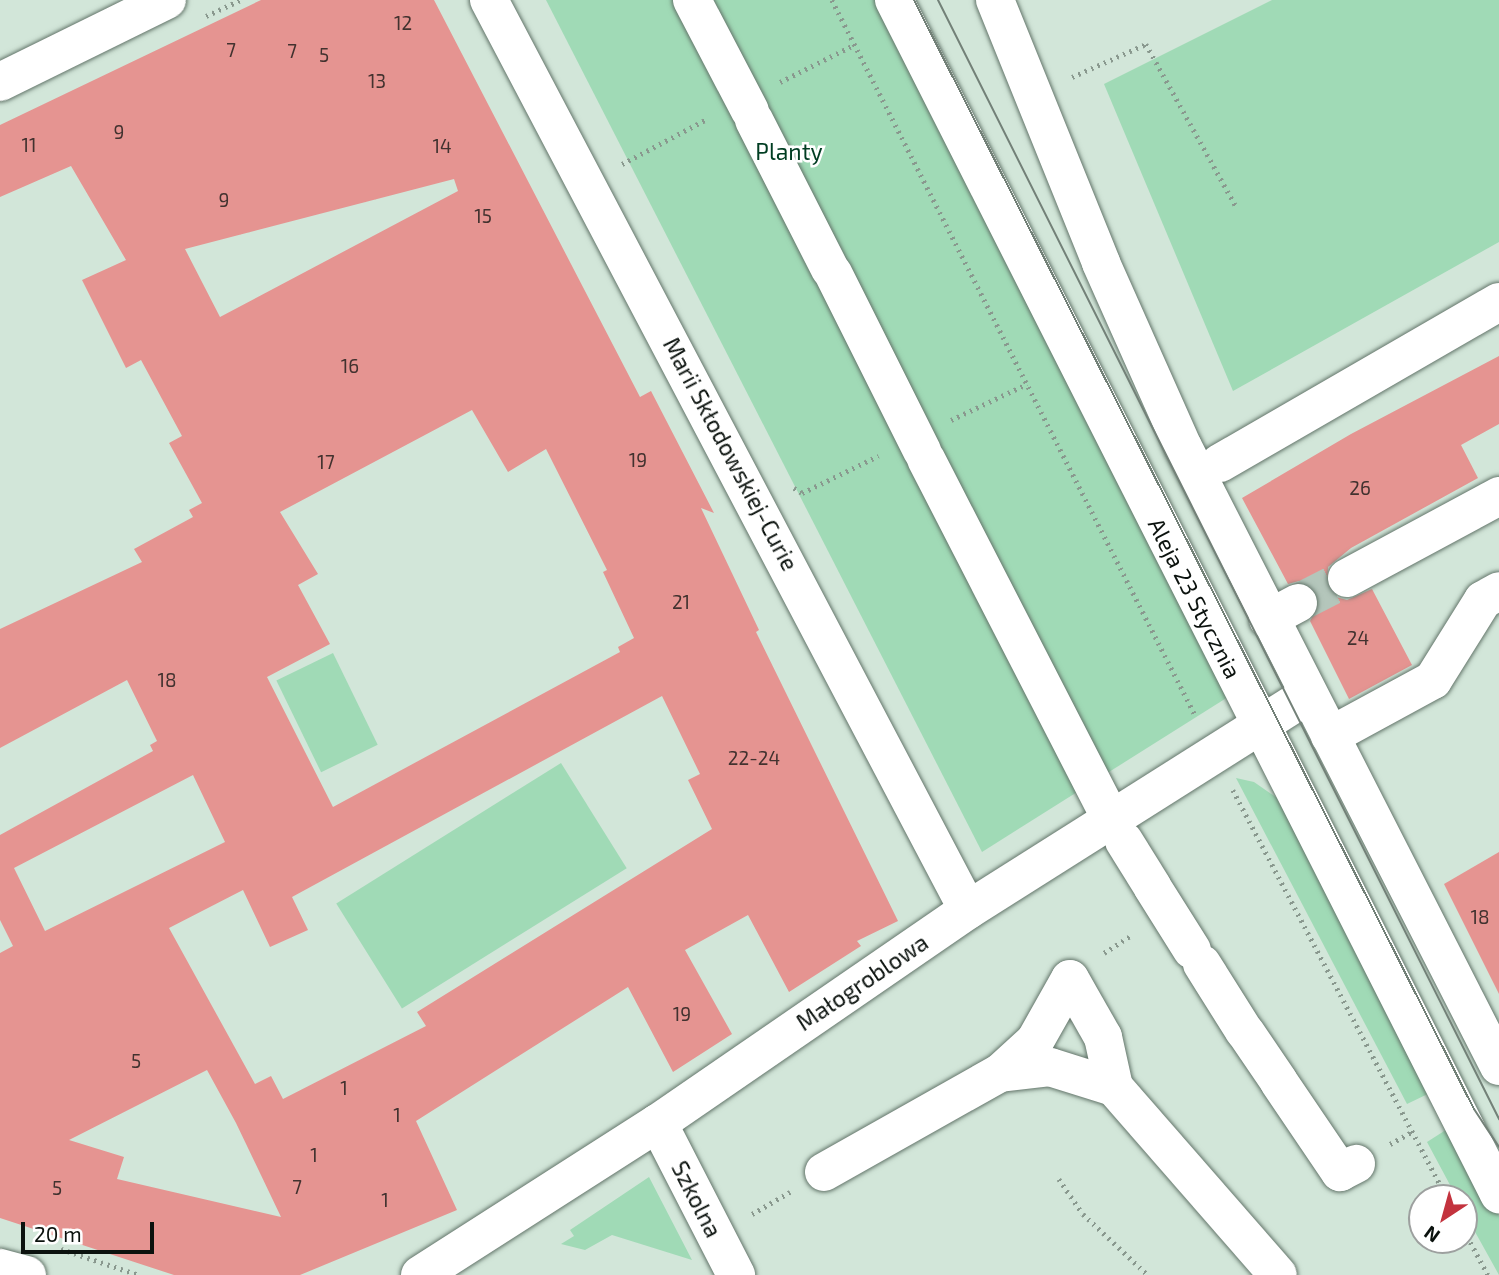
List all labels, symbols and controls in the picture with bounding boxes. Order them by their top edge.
house number: 12 [394,12,412,34]
house number: 7 [226,39,236,61]
house number: 7 [287,40,297,62]
house number: 5 [319,44,329,66]
house number: 13 [368,70,386,92]
house number: 9 [114,121,124,143]
house number: 11 [21,134,37,156]
house number: 14 [432,135,452,157]
park label: Planty [755,137,823,165]
house number: 9 [219,189,229,211]
house number: 15 [474,205,492,227]
street label: Marii Skłodowskiej-Curie [658,333,804,575]
house number: 16 [341,355,359,377]
house number: 19 [629,449,647,471]
house number: 17 [317,451,335,473]
house number: 26 [1349,477,1371,499]
street label: Aleja 23 Stycznia [1143,513,1247,683]
house number: 21 [672,591,690,613]
house number: 24 [1347,627,1369,649]
house number: 18 [157,669,177,691]
house number: 22-24 [728,747,780,769]
house number: 18 [1470,906,1490,928]
street label: Małogroblowa [791,928,933,1036]
house number: 19 [673,1003,691,1025]
house number: 5 [131,1050,141,1072]
house number: 1 [340,1077,348,1099]
house number: 1 [393,1104,401,1126]
house number: 1 [310,1144,318,1166]
street label: Szkolna [666,1156,728,1242]
house number: 7 [292,1176,302,1198]
house number: 5 [52,1177,62,1199]
north arrow [1408,1184,1478,1254]
house number: 1 [381,1189,389,1211]
scale bar [24,1208,158,1252]
text: 20 m [34,1221,82,1246]
text: N [1419,1221,1444,1248]

